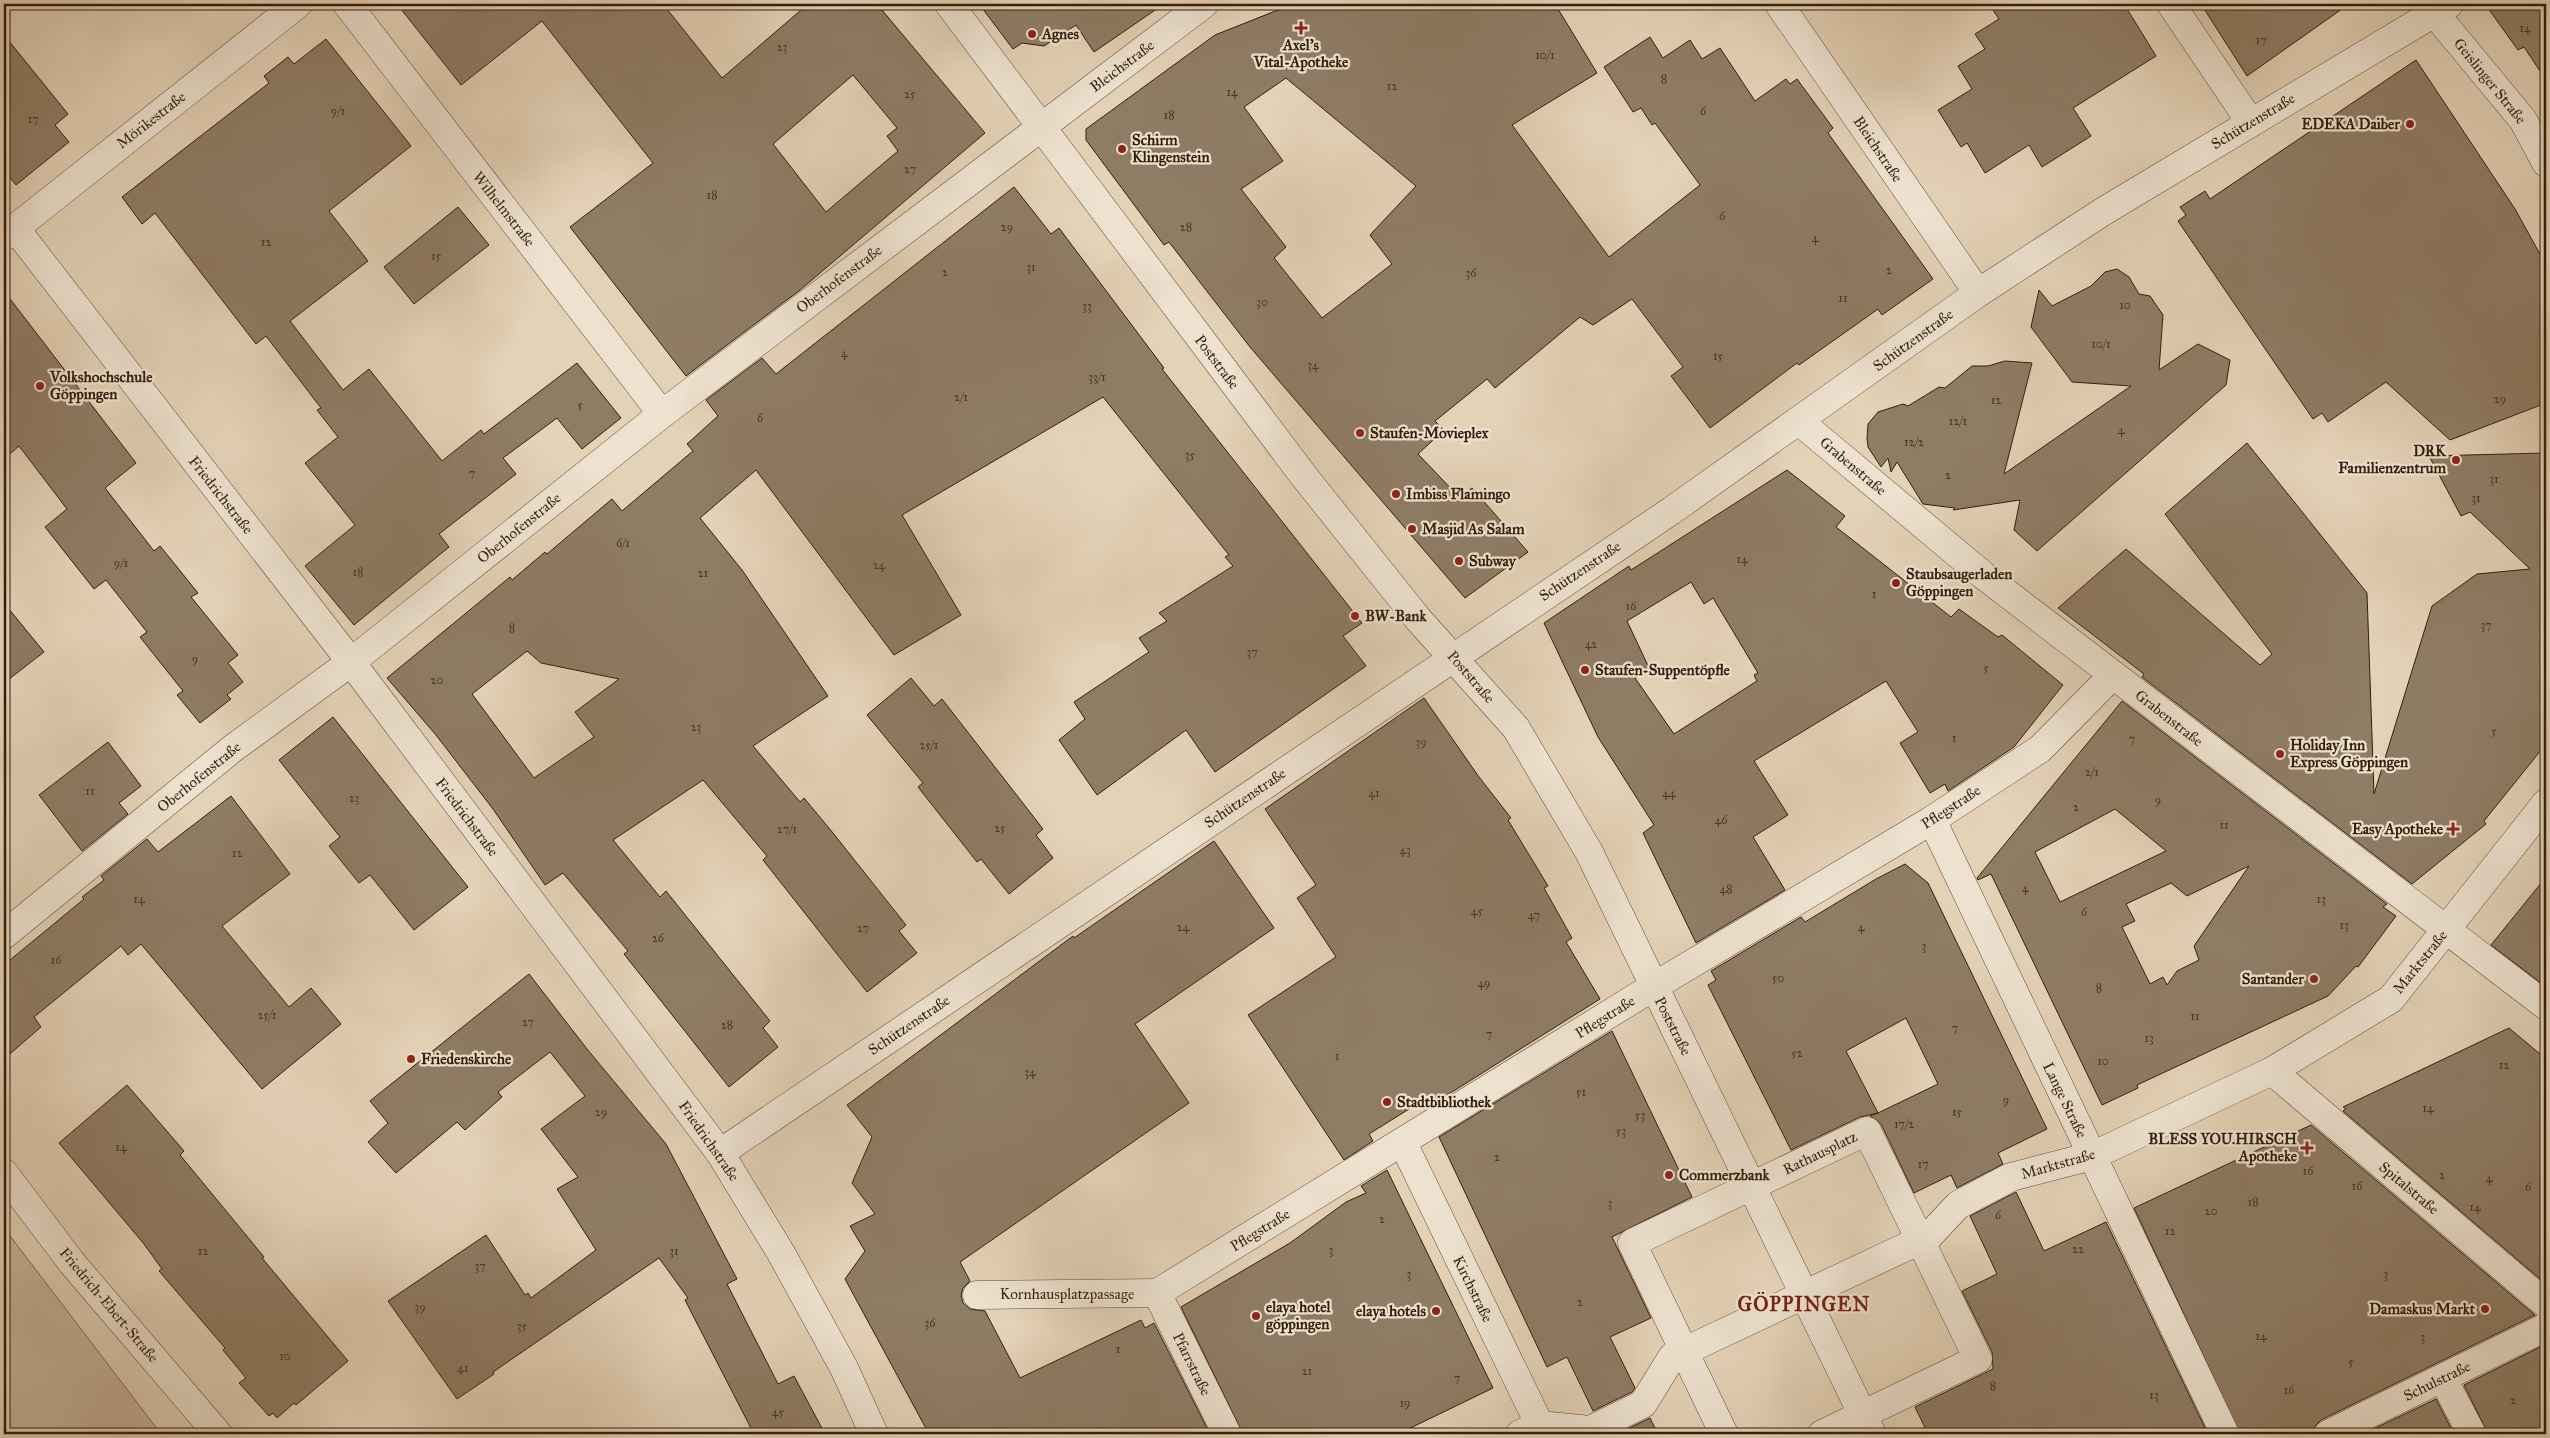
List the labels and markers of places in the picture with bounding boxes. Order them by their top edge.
marker: Axel's Vital-Apotheke [1295,22,1307,34]
place label: Agnes [1041,25,1079,44]
marker: Agnes [1026,28,1038,40]
place label: Axel's Vital-Apotheke [1253,36,1349,72]
place label: EDEKA Daiber [2302,115,2400,133]
marker: EDEKA Daiber [2404,118,2416,130]
place label: Schirm Klingenstein [1132,131,1210,167]
marker: Schirm Klingenstein [1116,143,1128,155]
place label: Volkshochschule Göppingen [49,368,153,404]
marker: Volkshochschule Göppingen [34,380,46,392]
place label: Staufen-Movieplex [1370,424,1489,443]
marker: Staufen-Movieplex [1354,427,1366,439]
place label: DRK Familienzentrum [2338,442,2447,477]
marker: DRK Familienzentrum [2450,454,2462,466]
place label: Imbiss Flamingo [1406,485,1511,504]
marker: Imbiss Flamingo [1390,488,1402,500]
place label: Masjid As Salam [1422,520,1525,539]
marker: Masjid As Salam [1406,523,1418,535]
place label: Subway [1469,552,1517,571]
marker: Subway [1453,555,1465,567]
place label: Staubsaugerladen Göppingen [1906,565,2013,601]
marker: Staubsaugerladen Göppingen [1890,577,1902,589]
place label: BW-Bank [1365,607,1427,625]
marker: BW-Bank [1349,610,1361,622]
place label: Staufen-Suppentöpfle [1595,661,1731,680]
marker: Staufen-Suppentöpfle [1579,664,1591,676]
place label: Holiday Inn Express Göppingen [2290,736,2409,772]
marker: Holiday Inn Express Göppingen [2274,748,2286,760]
place label: Easy Apotheke [2352,820,2444,839]
marker: Easy Apotheke [2447,823,2459,835]
place label: Santander [2242,970,2304,988]
marker: Santander [2308,973,2320,985]
place label: Friedenskirche [421,1050,512,1068]
marker: Friedenskirche [405,1053,417,1065]
place label: Stadtbibliothek [1397,1093,1492,1111]
marker: Stadtbibliothek [1381,1096,1393,1108]
place label: BLESS YOU.HIRSCH Apotheke [2148,1130,2298,1166]
marker: BLESS YOU.HIRSCH Apotheke [2301,1142,2313,1154]
place label: Commerzbank [1679,1166,1771,1184]
marker: Commerzbank [1663,1169,1675,1181]
place label: elaya hotel göppingen [1266,1298,1331,1334]
place label: Damaskus Markt [2369,1300,2476,1318]
place label: elaya hotels [1356,1302,1427,1321]
marker: Damaskus Markt [2479,1303,2491,1315]
marker: elaya hotels [1430,1305,1442,1317]
marker: elaya hotel göppingen [1250,1310,1262,1322]

